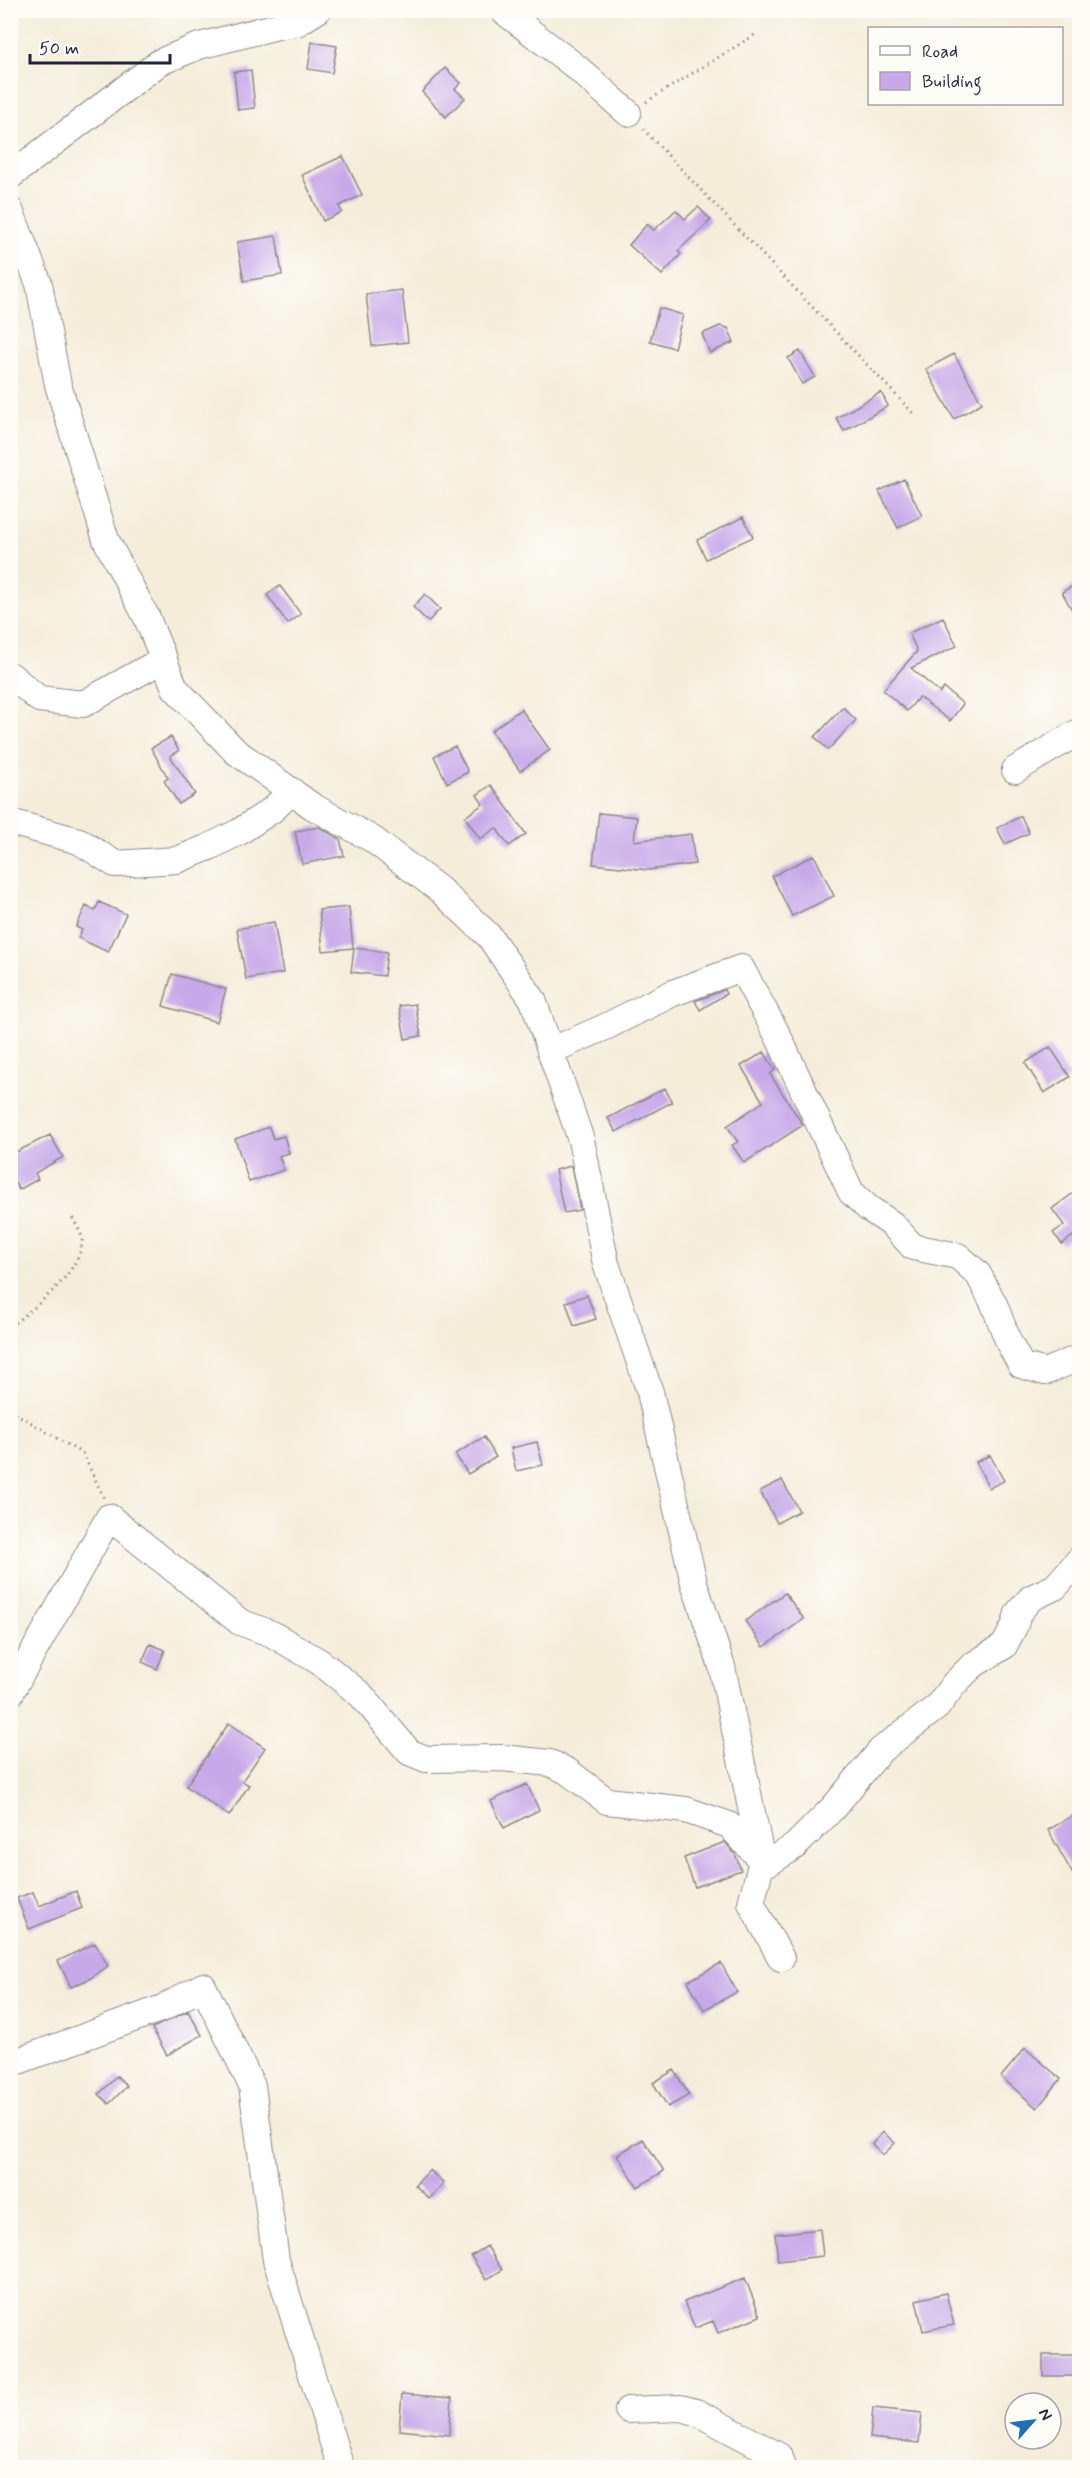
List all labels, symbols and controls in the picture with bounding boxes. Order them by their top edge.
scale bar [30,27,170,65]
legend [868,27,1063,105]
text: 50 m [39,37,79,61]
text: Road [922,40,958,64]
text: Building [922,70,982,96]
north arrow [1003,2391,1063,2451]
text: N [1033,2405,1057,2424]

